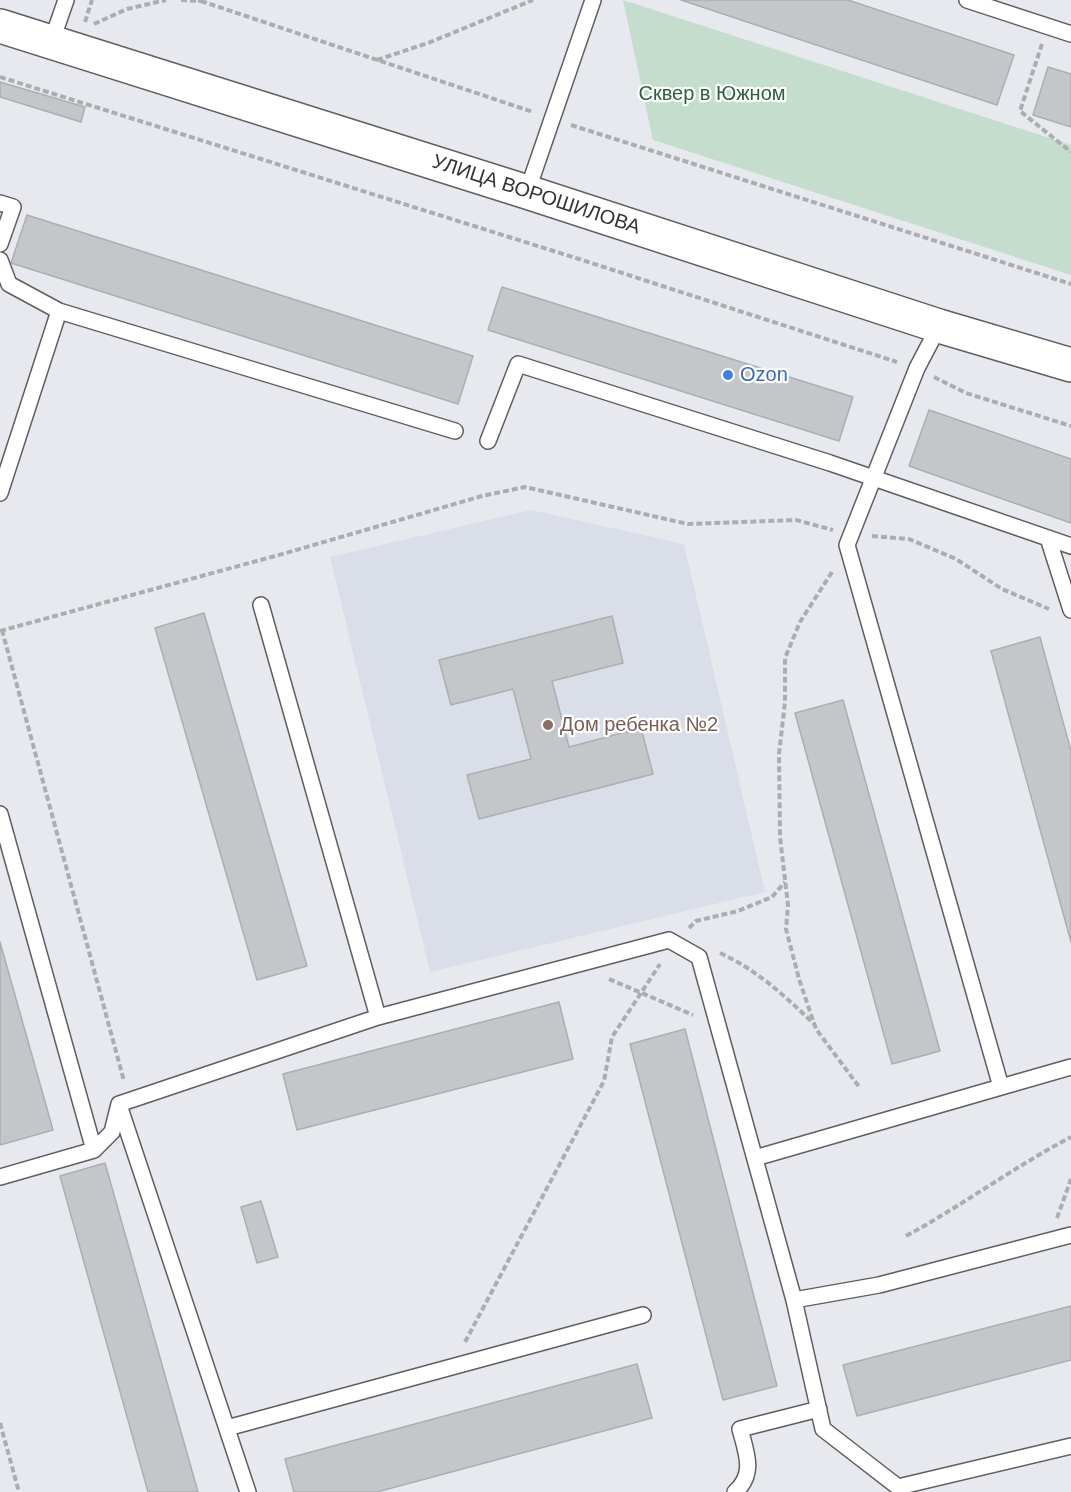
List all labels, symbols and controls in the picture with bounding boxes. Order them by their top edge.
park label: Сквер в Южном [638,82,786,106]
street label: УЛИЦА ВОРОШИЛОВА [429,150,643,240]
place label: Ozon [740,363,788,387]
marker: Ozon [721,368,735,382]
place label: Дом ребенка №2 [560,713,718,737]
marker: Дом ребенка №2 [541,718,555,732]

